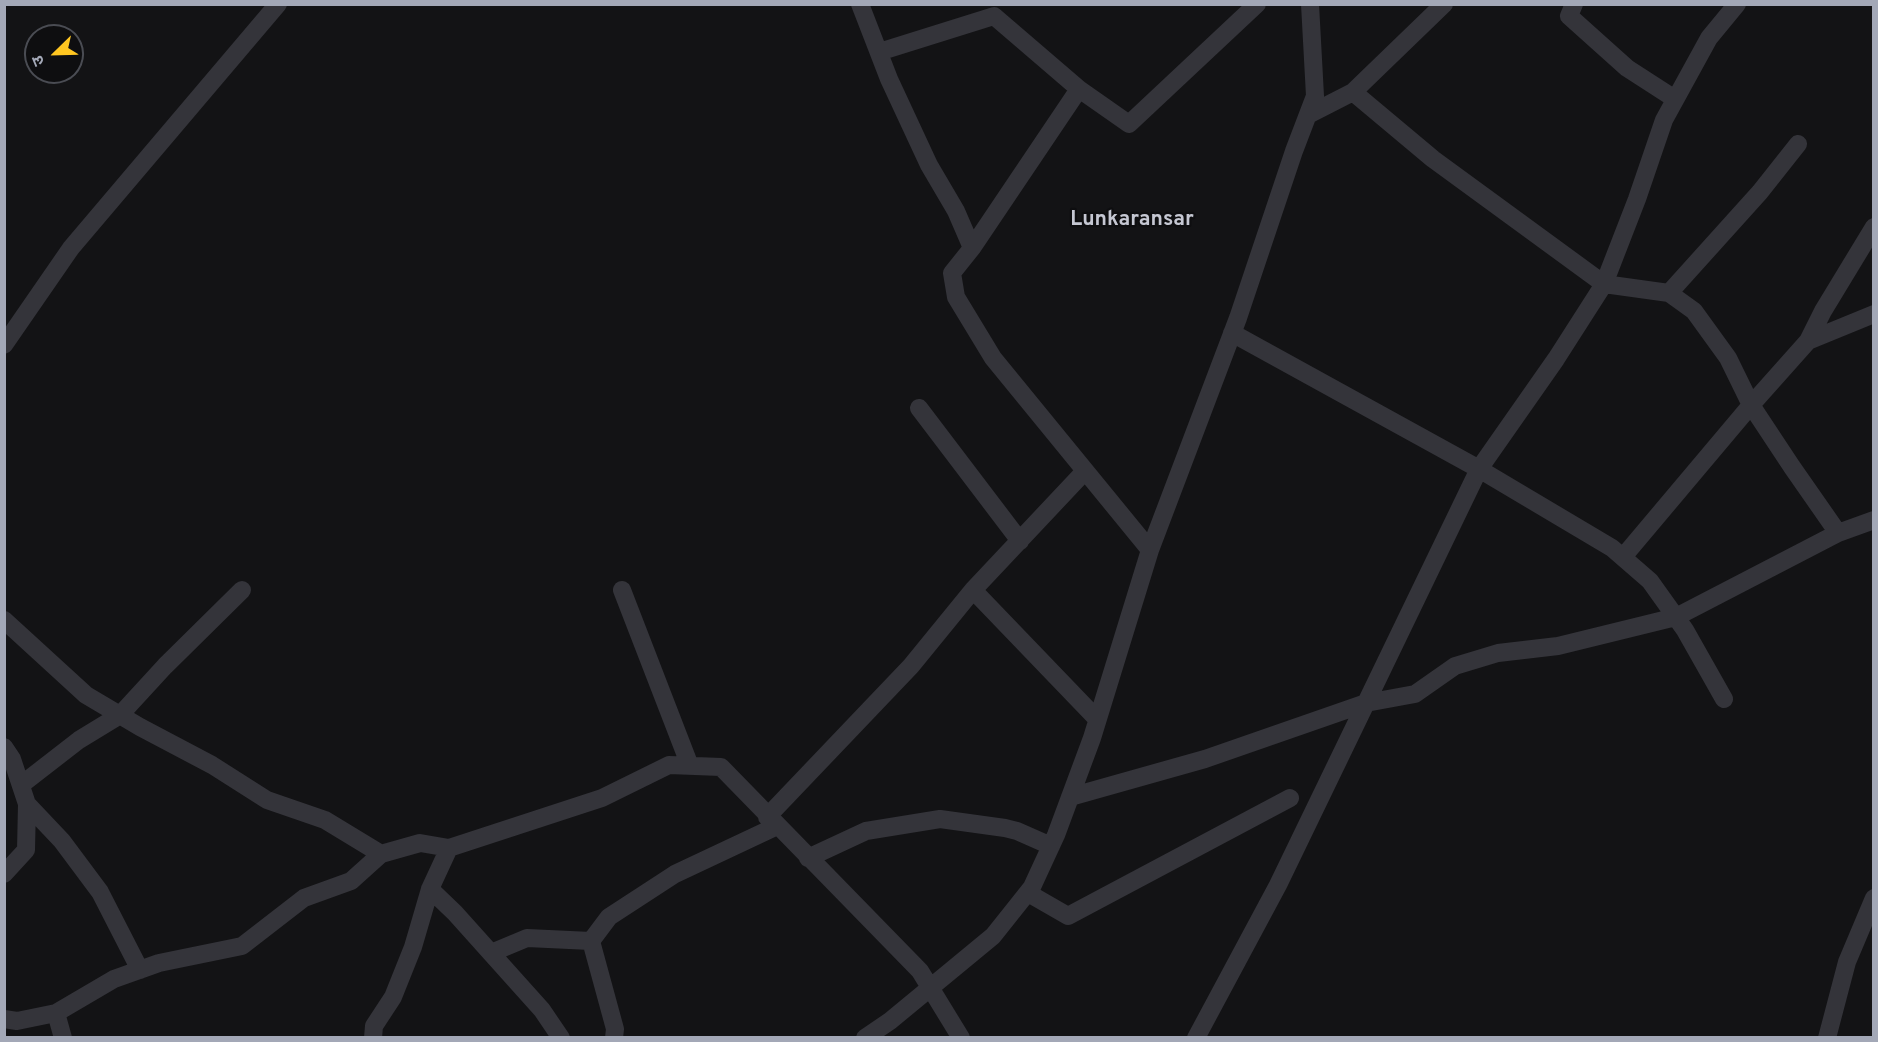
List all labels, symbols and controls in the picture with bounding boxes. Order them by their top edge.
north arrow [24,24,84,84]
text: उ [28,52,50,68]
district label: Lunkaransar [1070,208,1194,234]

